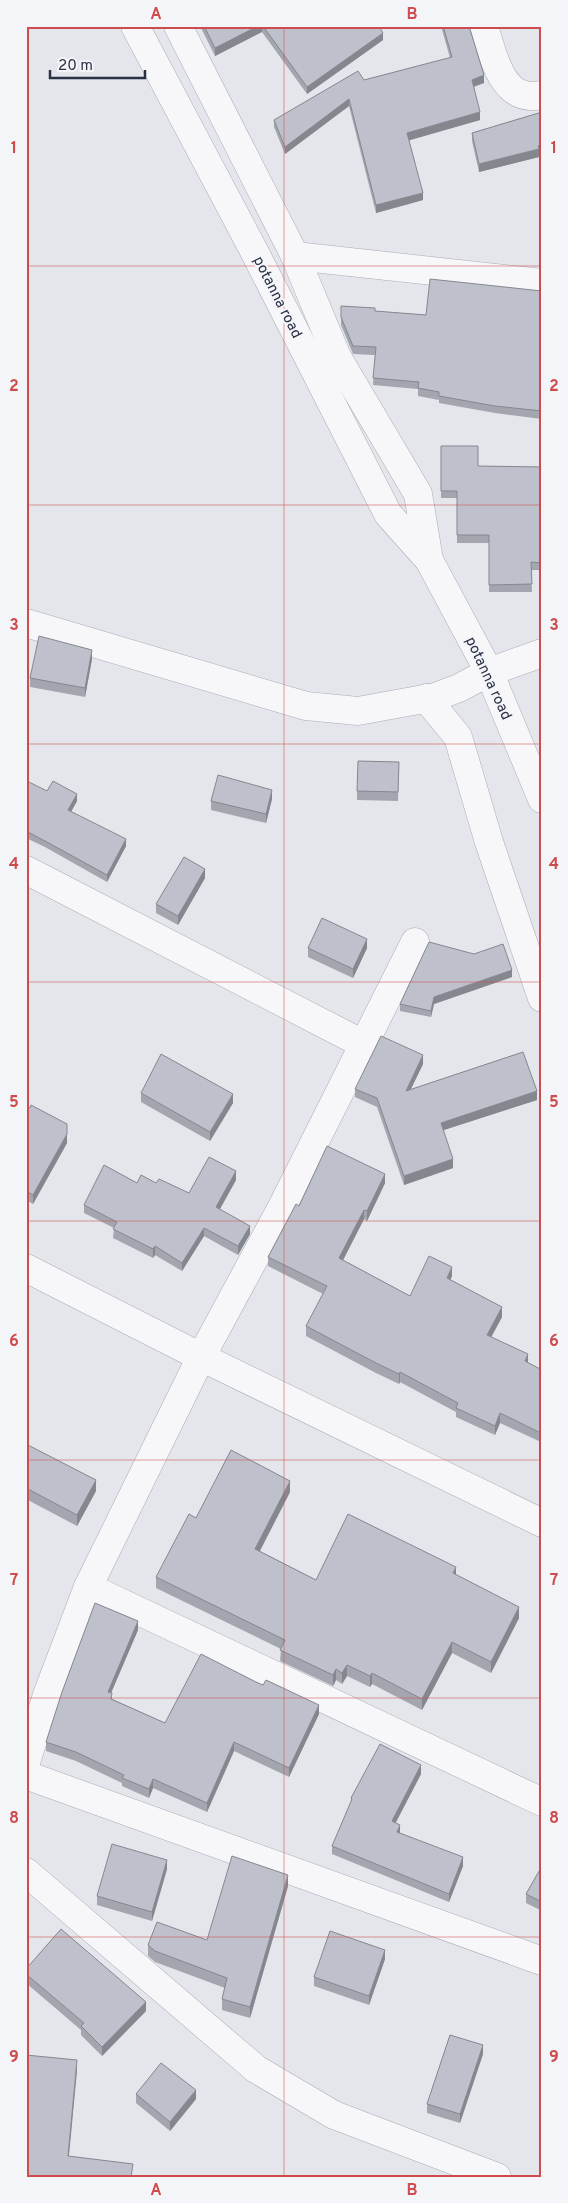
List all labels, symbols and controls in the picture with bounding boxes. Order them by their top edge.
text: A [150,5,162,25]
text: B [406,5,418,25]
scale bar [50,48,145,80]
text: 20 m [58,57,93,76]
text: 1 [11,139,17,159]
text: 1 [551,139,557,159]
street label: potanna road [248,253,305,342]
text: 2 [9,377,19,397]
text: 2 [549,377,559,397]
text: 3 [9,616,19,636]
text: 3 [549,616,559,636]
street label: potanna road [460,634,515,723]
text: 4 [9,855,19,875]
text: 4 [549,855,559,875]
text: 5 [9,1093,19,1113]
text: 5 [549,1093,559,1113]
text: 6 [9,1332,19,1352]
text: 6 [549,1332,559,1352]
text: 7 [10,1571,18,1591]
text: 7 [550,1571,558,1591]
text: 8 [9,1809,19,1829]
text: 8 [549,1809,559,1829]
text: 9 [9,2048,19,2068]
text: 9 [549,2048,559,2068]
text: A [150,2181,162,2201]
text: B [406,2181,418,2201]

